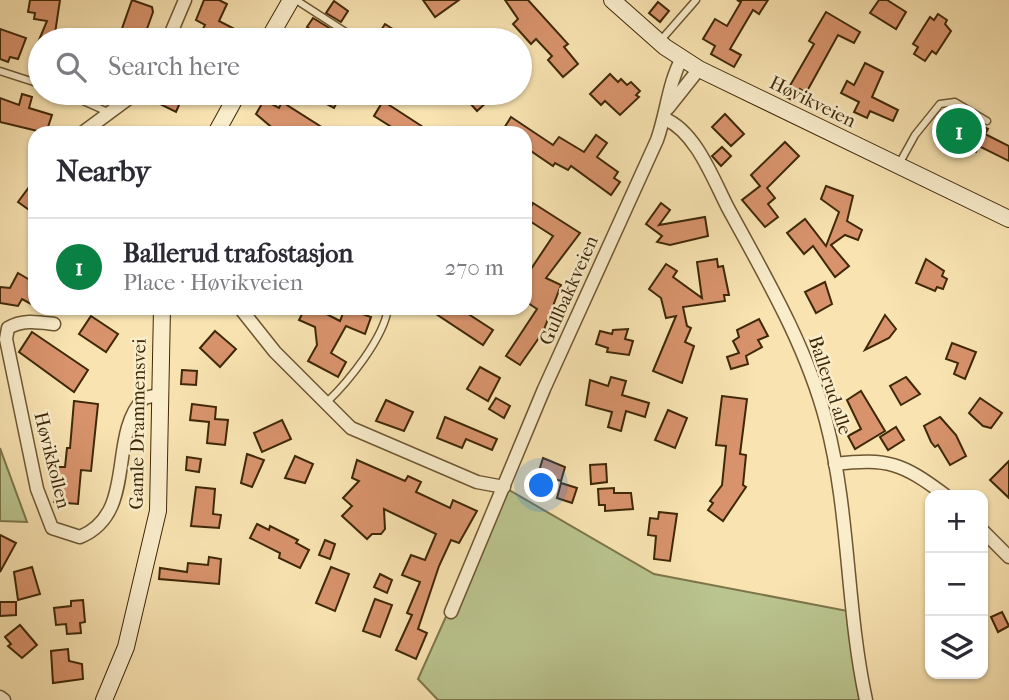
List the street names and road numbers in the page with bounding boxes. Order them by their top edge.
street label: Høvikveien [766,72,859,132]
street label: Gullbakkveien [535,232,603,348]
street label: Ballerud alle [804,333,856,438]
street label: Gamle Drammensvei [126,338,150,510]
street label: Høvikkollen [29,410,75,511]

